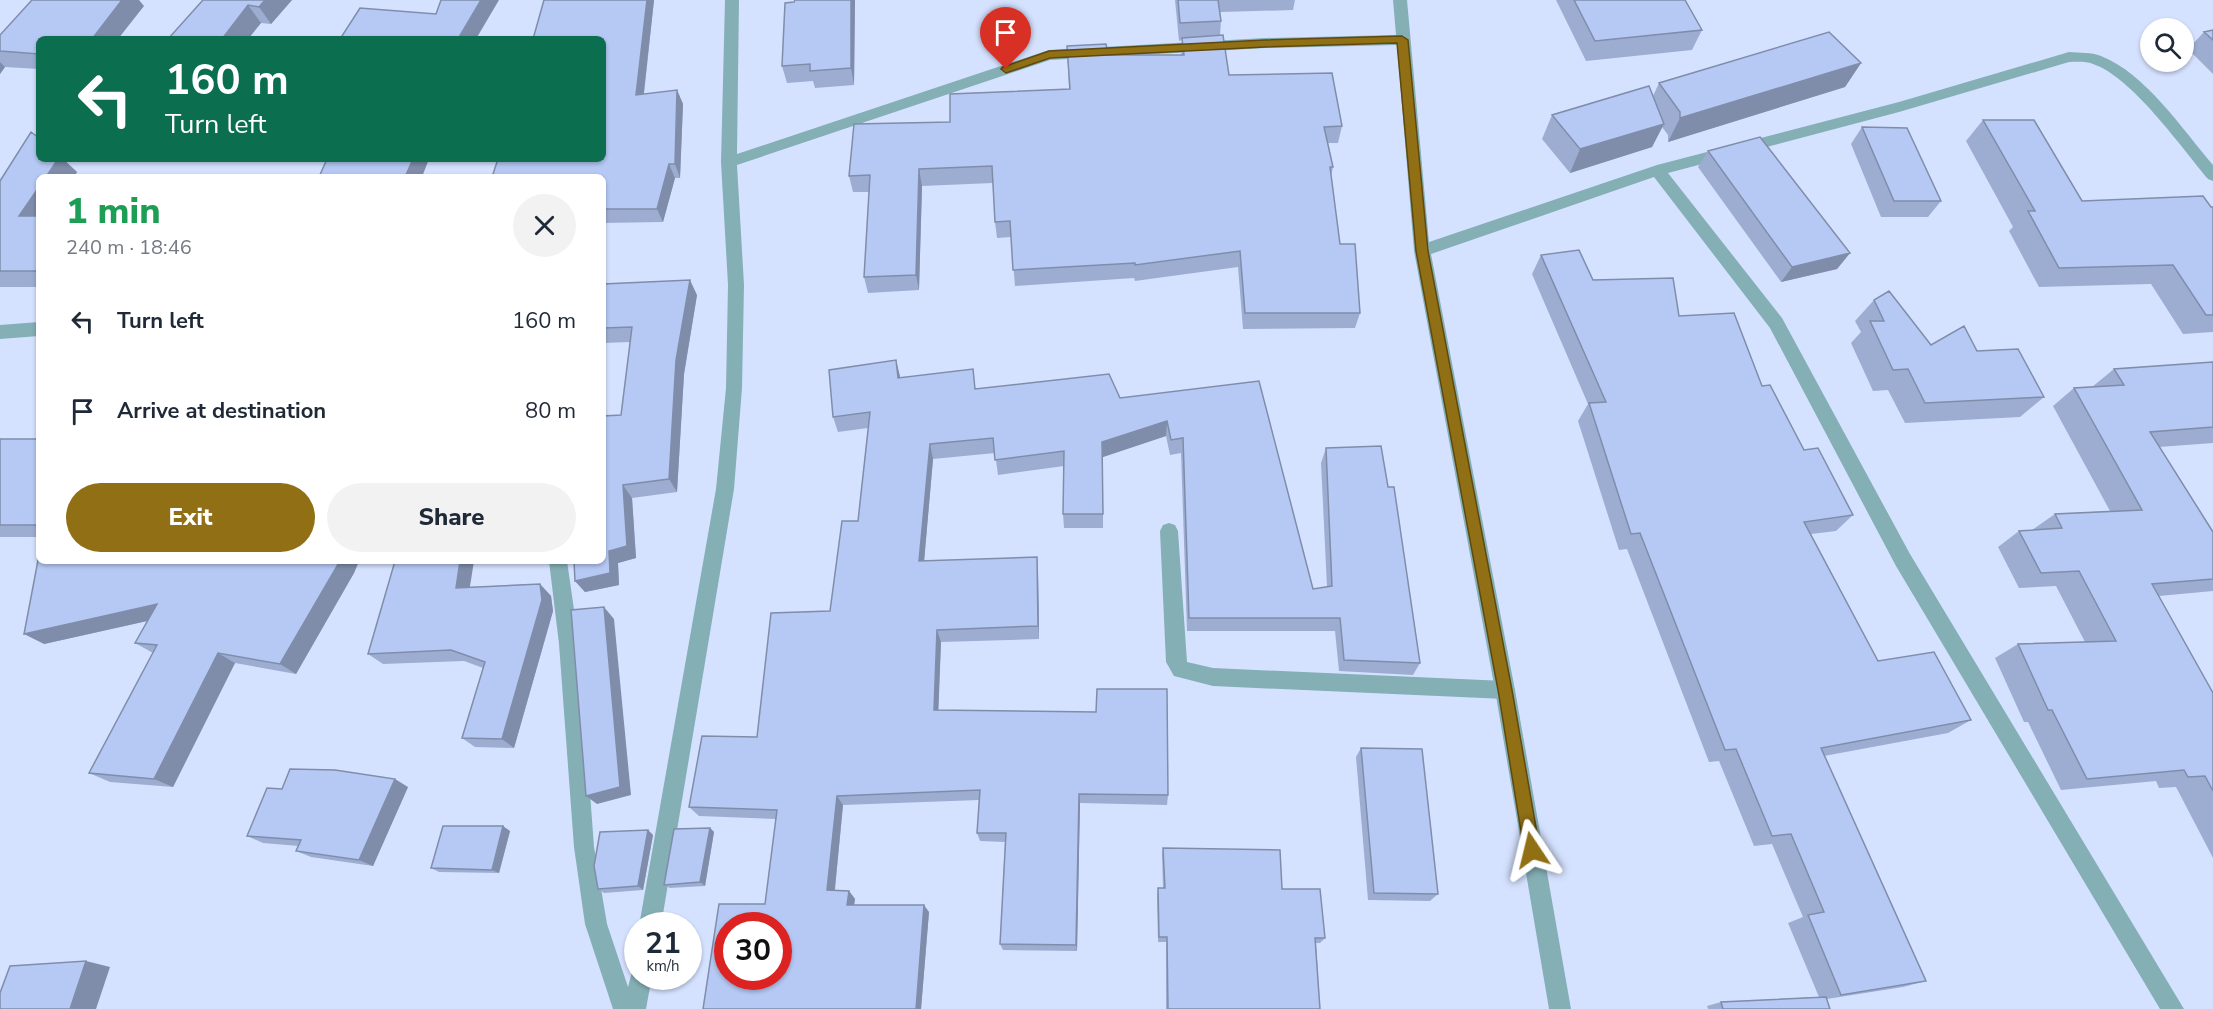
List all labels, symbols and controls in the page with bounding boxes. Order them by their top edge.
pin [980,7,1031,69]
icon: arrive [989,16,1022,49]
map controls [2140,18,2194,72]
button: search [2140,18,2194,72]
text: 160 m [165,52,289,109]
icon: left [66,60,144,138]
text: Turn left [165,106,266,143]
text: 1 min [66,187,161,236]
button: close [513,194,576,257]
text: 240 m · 18:46 [66,234,192,261]
icon: left [66,305,99,338]
text: Turn left [117,306,204,336]
text: 160 m [512,306,576,336]
icon: arrive [66,395,99,428]
text: Arrive at destination [117,396,326,426]
text: 80 m [525,396,576,426]
button: Exit [66,483,315,552]
button: Share [327,483,576,552]
position arrow [1500,818,1564,882]
speed limit sign: 30 [714,912,792,990]
text: 21 [645,923,681,964]
text: km/h [646,956,680,976]

